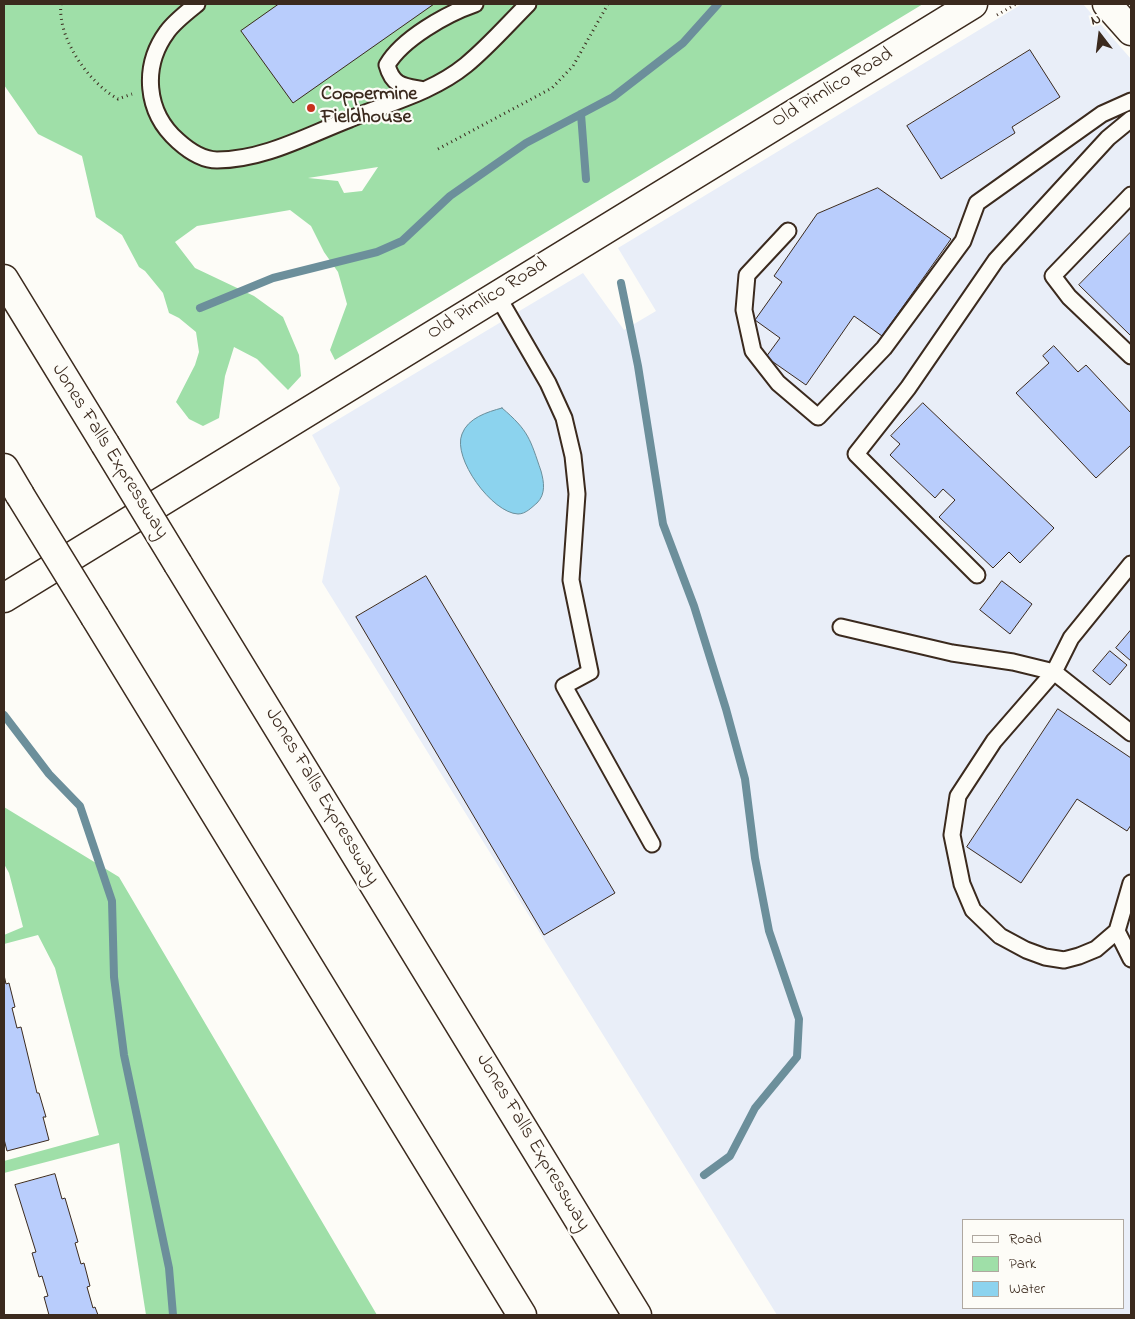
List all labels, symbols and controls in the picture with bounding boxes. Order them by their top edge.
text: N [1089,9,1103,31]
north arrow [1075,10,1125,60]
street label: Old Pimlico Road [768,43,898,135]
place label: Coppermine Fieldhouse [321,84,417,131]
marker: Coppermine Fieldhouse [305,102,317,114]
street label: Old Pimlico Road [424,254,552,346]
street label: Jones Falls Expressway [45,360,173,544]
street label: Jones Falls Expressway [259,704,383,890]
street label: Jones Falls Expressway [470,1050,594,1236]
legend [962,1219,1125,1309]
text: Road [1009,1228,1042,1250]
text: Park [1009,1253,1036,1275]
text: Water [1009,1278,1045,1300]

